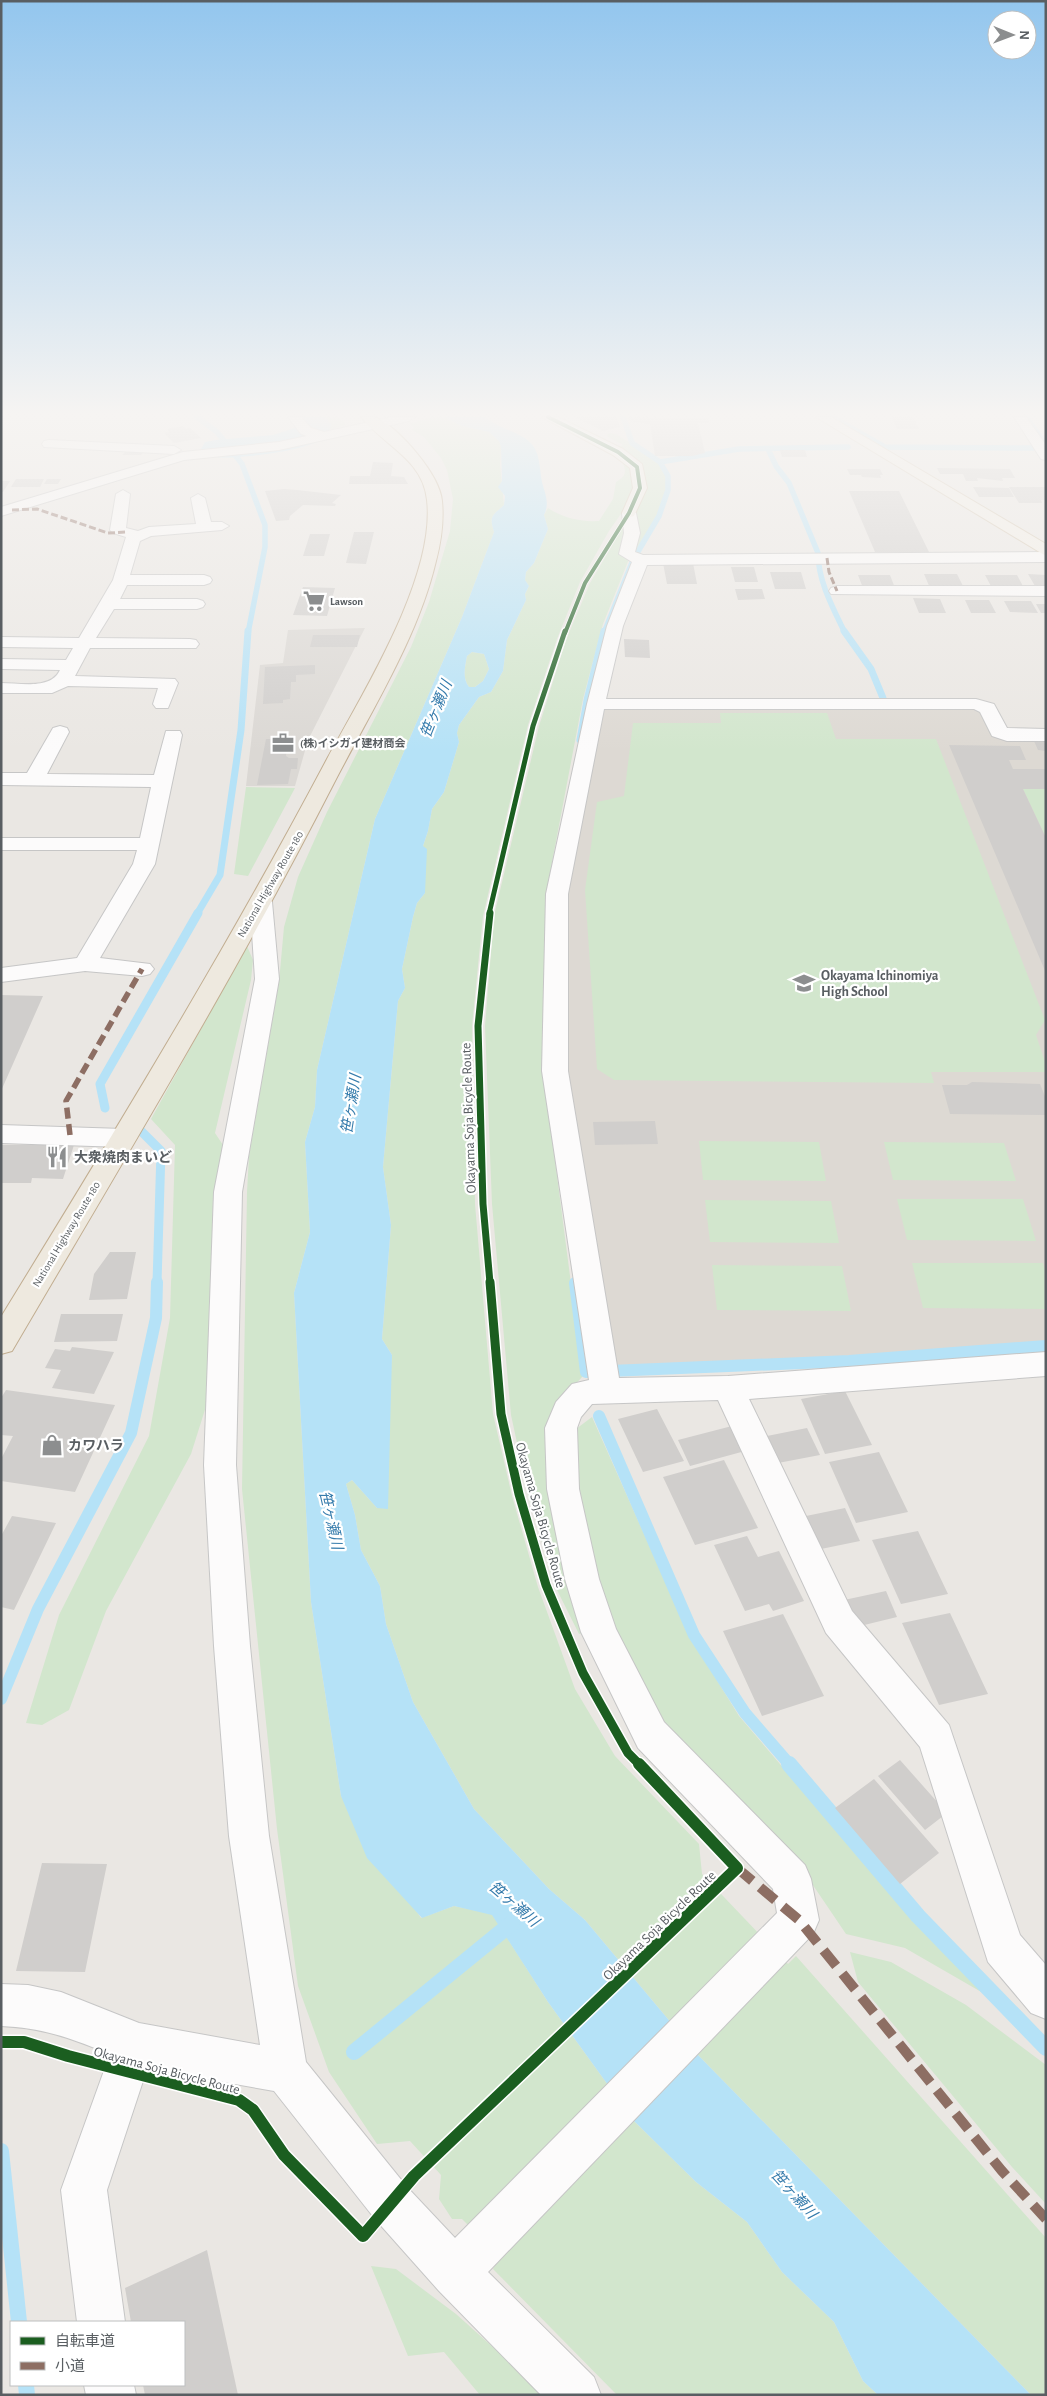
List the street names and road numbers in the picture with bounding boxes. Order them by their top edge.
street label: National Highway Route 180 [236,829,305,939]
street label: Okayama Soja Bicycle Route [459,1042,479,1194]
street label: National Highway Route 180 [31,1180,102,1289]
street label: Okayama Soja Bicycle Route [513,1441,568,1590]
street label: Okayama Soja Bicycle Route [601,1868,719,1983]
street label: Okayama Soja Bicycle Route [92,2045,241,2097]

